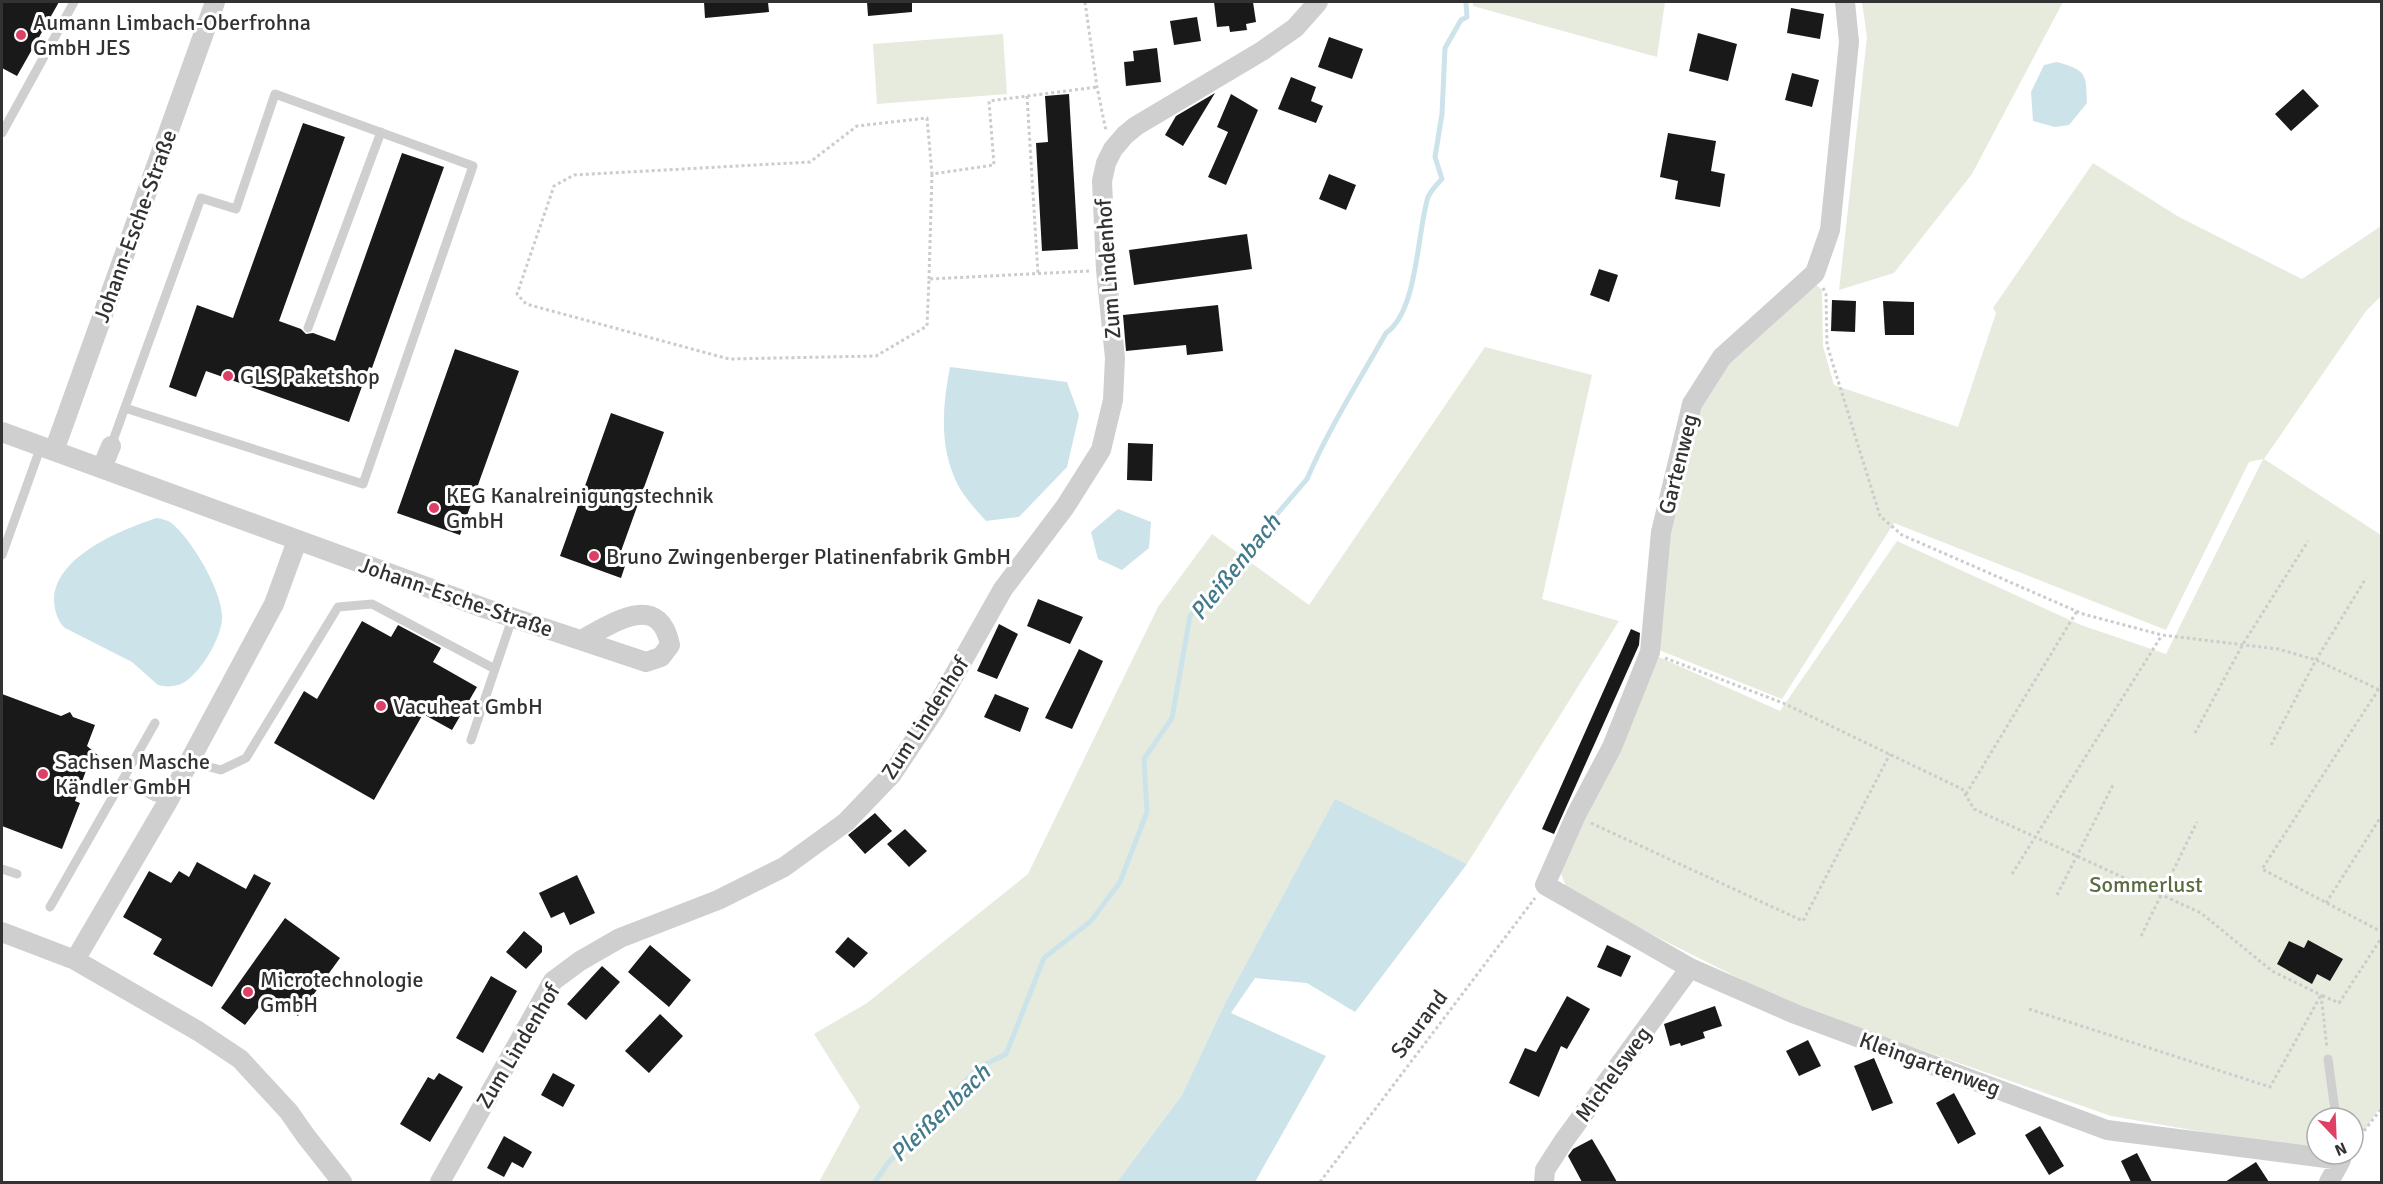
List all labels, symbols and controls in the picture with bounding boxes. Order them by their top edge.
place label: Aumann Limbach-Oberfrohna GmbH JES [33,9,311,61]
marker: Aumann Limbach-Oberfrohna GmbH JES [14,28,28,42]
street label: Johann-Esche-Straße [88,126,182,326]
street label: Zum Lindenhof [1090,196,1126,340]
place label: GLS Paketshop [240,363,380,390]
marker: GLS Paketshop [221,369,235,383]
street label: Gartenweg [1653,411,1703,517]
place label: KEG Kanalreinigungstechnik GmbH [446,482,714,534]
marker: KEG Kanalreinigungstechnik GmbH [427,501,441,515]
water label: Pleißenbach [1183,507,1288,626]
place label: Bruno Zwingenberger Platinenfabrik GmbH [606,543,1011,570]
marker: Bruno Zwingenberger Platinenfabrik GmbH [587,549,601,563]
street label: Johann-Esche-Straße [356,551,556,643]
street label: Zum Lindenhof [875,650,975,784]
place label: Vacuheat GmbH [393,693,543,720]
marker: Vacuheat GmbH [374,699,388,713]
place label: Sachsen Masche Kändler GmbH [55,748,210,800]
marker: Sachsen Masche Kändler GmbH [36,767,50,781]
park label: Sommerlust [2089,871,2203,898]
place label: Microtechnologie GmbH [260,966,424,1018]
street label: Zum Lindenhof [470,977,567,1113]
marker: Microtechnologie GmbH [241,985,255,999]
street label: Saurand [1385,985,1453,1063]
street label: Michelsweg [1569,1021,1657,1127]
street label: Kleingartenweg [1856,1026,2004,1102]
water label: Pleißenbach [884,1057,997,1168]
north arrow [2305,1106,2365,1166]
text: N [2331,1138,2350,1160]

